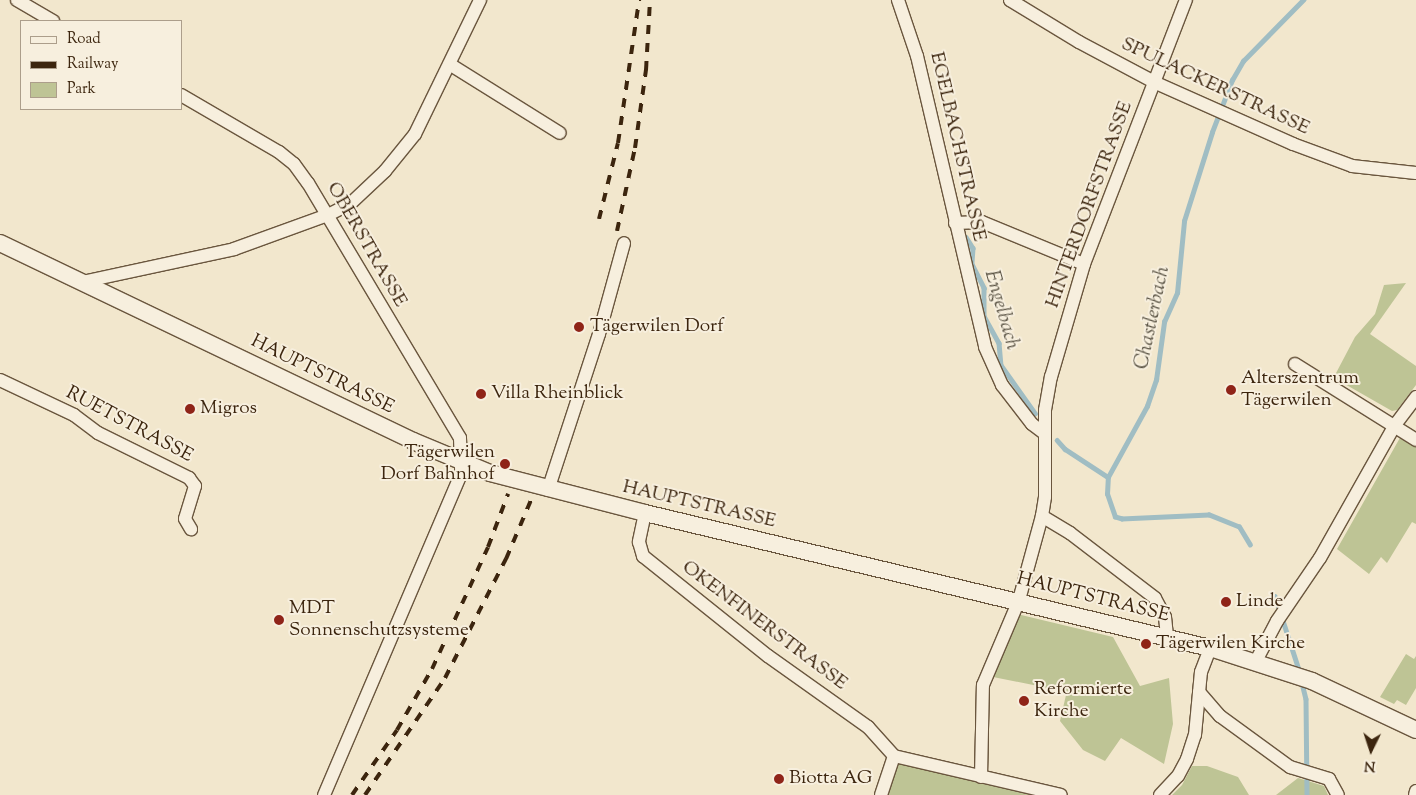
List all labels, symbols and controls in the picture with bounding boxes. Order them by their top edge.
legend [20,20,182,110]
text: Road [67,29,101,50]
street label: SPULACKERSTRASSE [1117,33,1313,141]
street label: EGELBACHSTRASSE [924,50,990,244]
text: Railway [67,54,118,75]
text: Park [67,79,96,100]
street label: HINTERDORFSTRASSE [1042,99,1138,311]
street label: OBERSTRASSE [321,178,411,312]
water label: Chastlerbach [1130,264,1176,372]
water label: Engelbach [978,267,1024,353]
place label: Tägerwilen Dorf [590,316,724,338]
marker: Tägerwilen Dorf [572,320,586,334]
street label: HAUPTSTRASSE [247,330,397,420]
place label: Alterszentrum Tägerwilen [1241,368,1359,412]
street label: RUETSTRASSE [62,382,196,468]
place label: Villa Rheinblick [491,383,624,405]
marker: Alterszentrum Tägerwilen [1225,384,1237,396]
marker: Villa Rheinblick [475,388,487,400]
place label: Migros [200,398,257,420]
marker: Migros [184,403,196,415]
place label: Tägerwilen Dorf Bahnhof [381,442,495,486]
marker: Tägerwilen Dorf Bahnhof [499,458,511,470]
street label: HAUPTSTRASSE [620,476,778,534]
street label: OKENFINERSTRASSE [677,556,851,696]
street label: HAUPTSTRASSE [1014,568,1172,628]
place label: Linde [1236,591,1283,613]
marker: Linde [1220,596,1232,608]
place label: MDT Sonnenschutzsysteme [289,598,469,642]
marker: MDT Sonnenschutzsysteme [273,614,285,626]
place label: Tägerwilen Kirche [1156,633,1305,655]
marker: Tägerwilen Kirche [1140,638,1152,650]
place label: Reformierte Kirche [1034,679,1132,723]
marker: Reformierte Kirche [1018,695,1030,707]
north arrow [1346,725,1396,775]
text: N [1364,755,1376,775]
place label: Biotta AG [789,768,872,790]
marker: Biotta AG [773,773,785,785]

